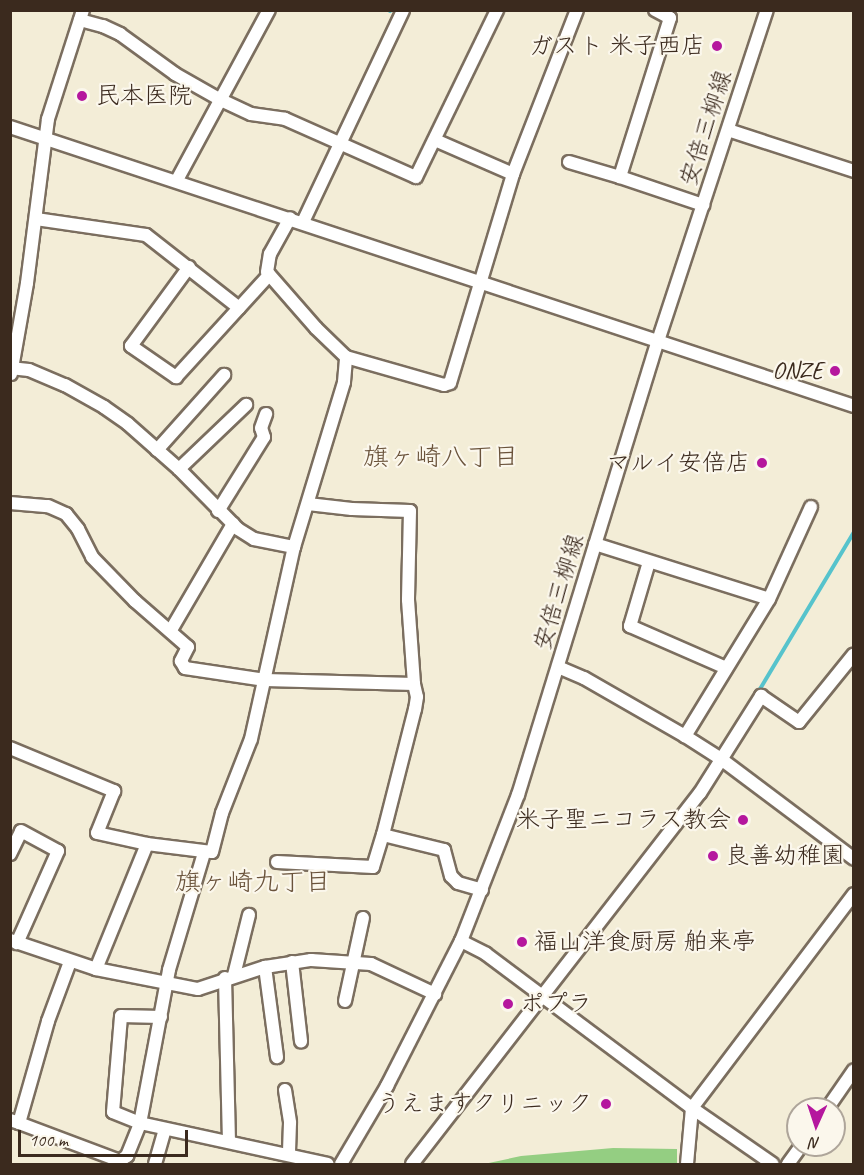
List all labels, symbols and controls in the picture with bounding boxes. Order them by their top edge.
place label: ガスト 米子西店 [531,32,705,60]
marker: ガスト 米子西店 [710,39,724,53]
street label: 安倍三柳線 [674,66,738,190]
place label: 民本医院 [96,82,192,110]
marker: 民本医院 [73,87,91,105]
place label: ONZE [772,357,823,385]
marker: ONZE [828,364,842,378]
district label: 旗ヶ崎八丁目 [363,441,519,473]
place label: マルイ安倍店 [606,449,750,477]
marker: マルイ安倍店 [755,456,769,470]
street label: 安倍三柳線 [528,530,590,654]
place label: 米子聖ニコラス教会 [515,806,731,834]
marker: 米子聖ニコラス教会 [736,813,750,827]
place label: 良善幼稚園 [725,842,845,870]
marker: 良善幼稚園 [706,849,720,863]
district label: 旗ヶ崎九丁目 [175,866,331,898]
place label: 福山洋食厨房 舶来亭 [534,928,756,956]
marker: 福山洋食厨房 舶来亭 [515,935,529,949]
place label: ポプラ [520,990,592,1018]
marker: ポプラ [501,997,515,1011]
place label: うえますクリニック [376,1090,592,1118]
marker: うえますクリニック [597,1095,615,1113]
north arrow [786,1097,846,1157]
scale bar [21,1118,190,1156]
text: 100 m [29,1129,68,1151]
text: N [810,1133,821,1153]

